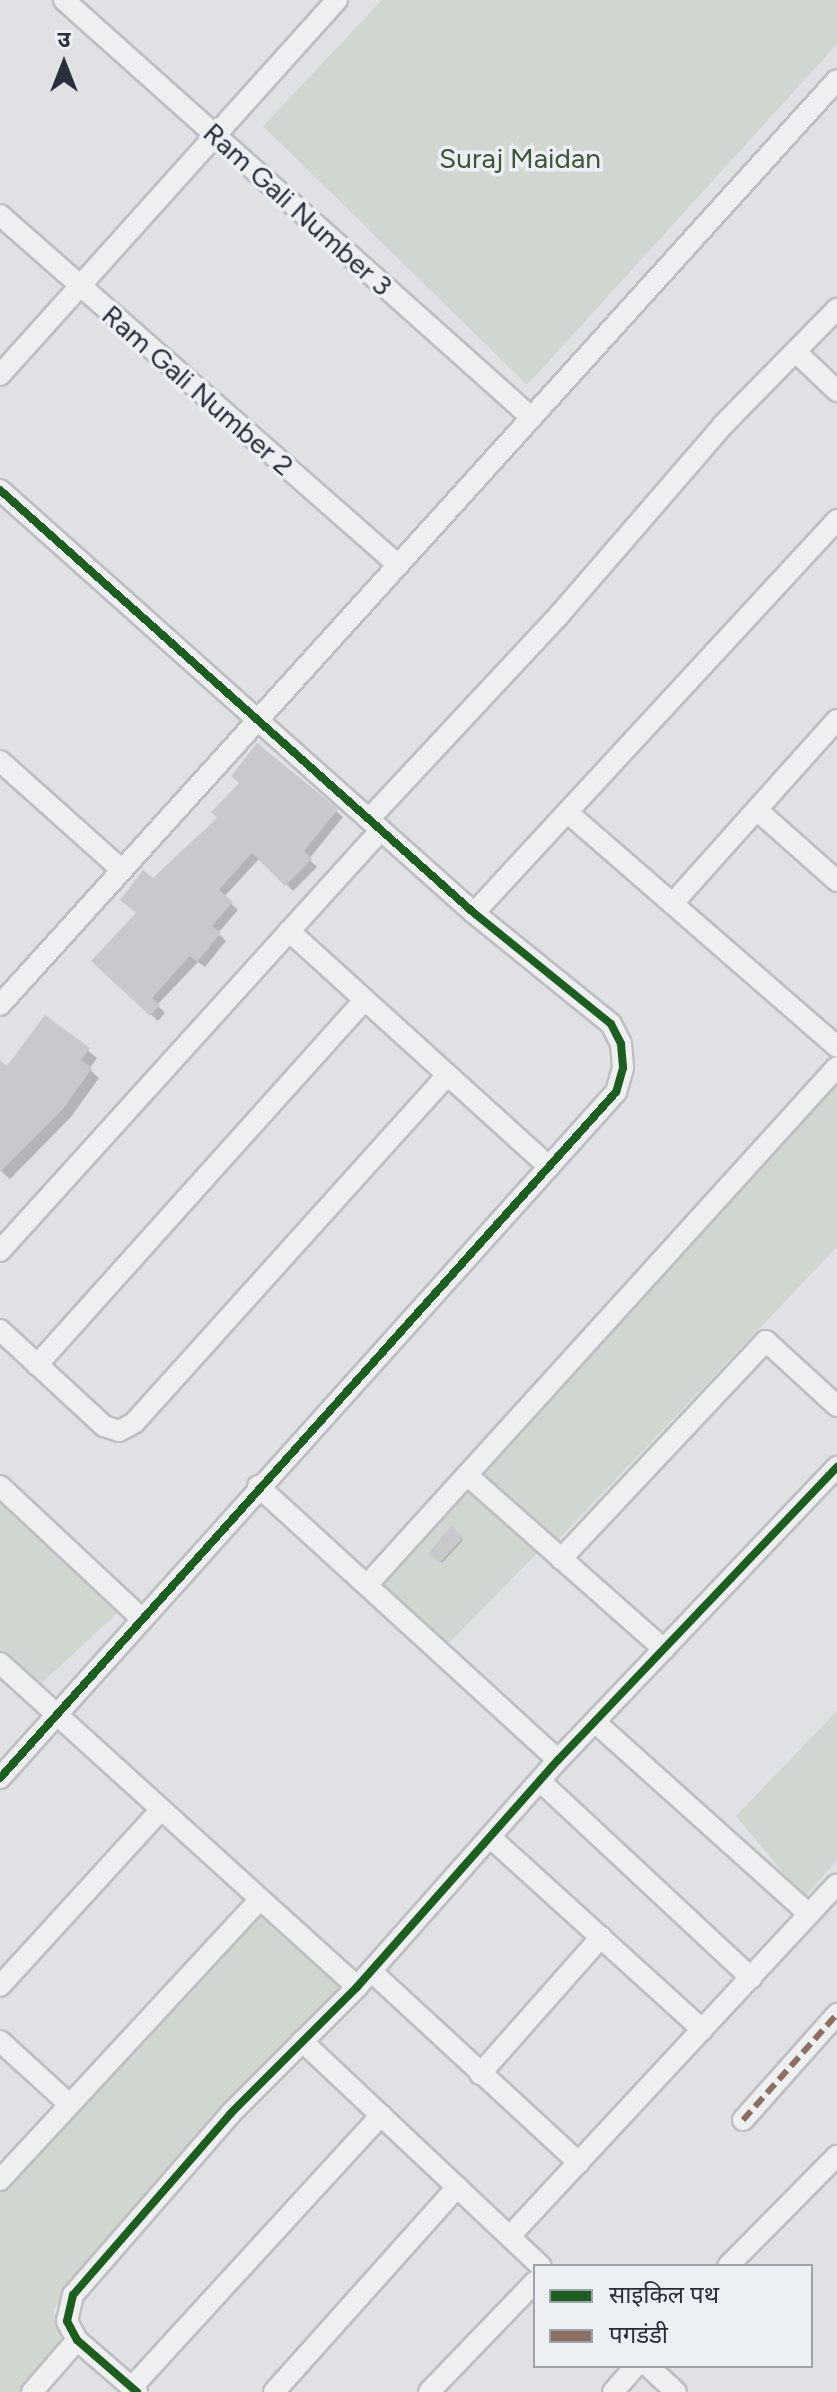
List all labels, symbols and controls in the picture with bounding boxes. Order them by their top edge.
north arrow [24,24,104,104]
text: उ [58,26,70,53]
street label: Ram Gali Number 3 [197,116,399,302]
park label: Suraj Maidan [439,141,601,175]
street label: Ram Gali Number 2 [95,298,301,482]
legend [533,2264,813,2368]
text: साइकिल पथ [609,2280,719,2309]
text: पगडंडी [609,2320,668,2349]

